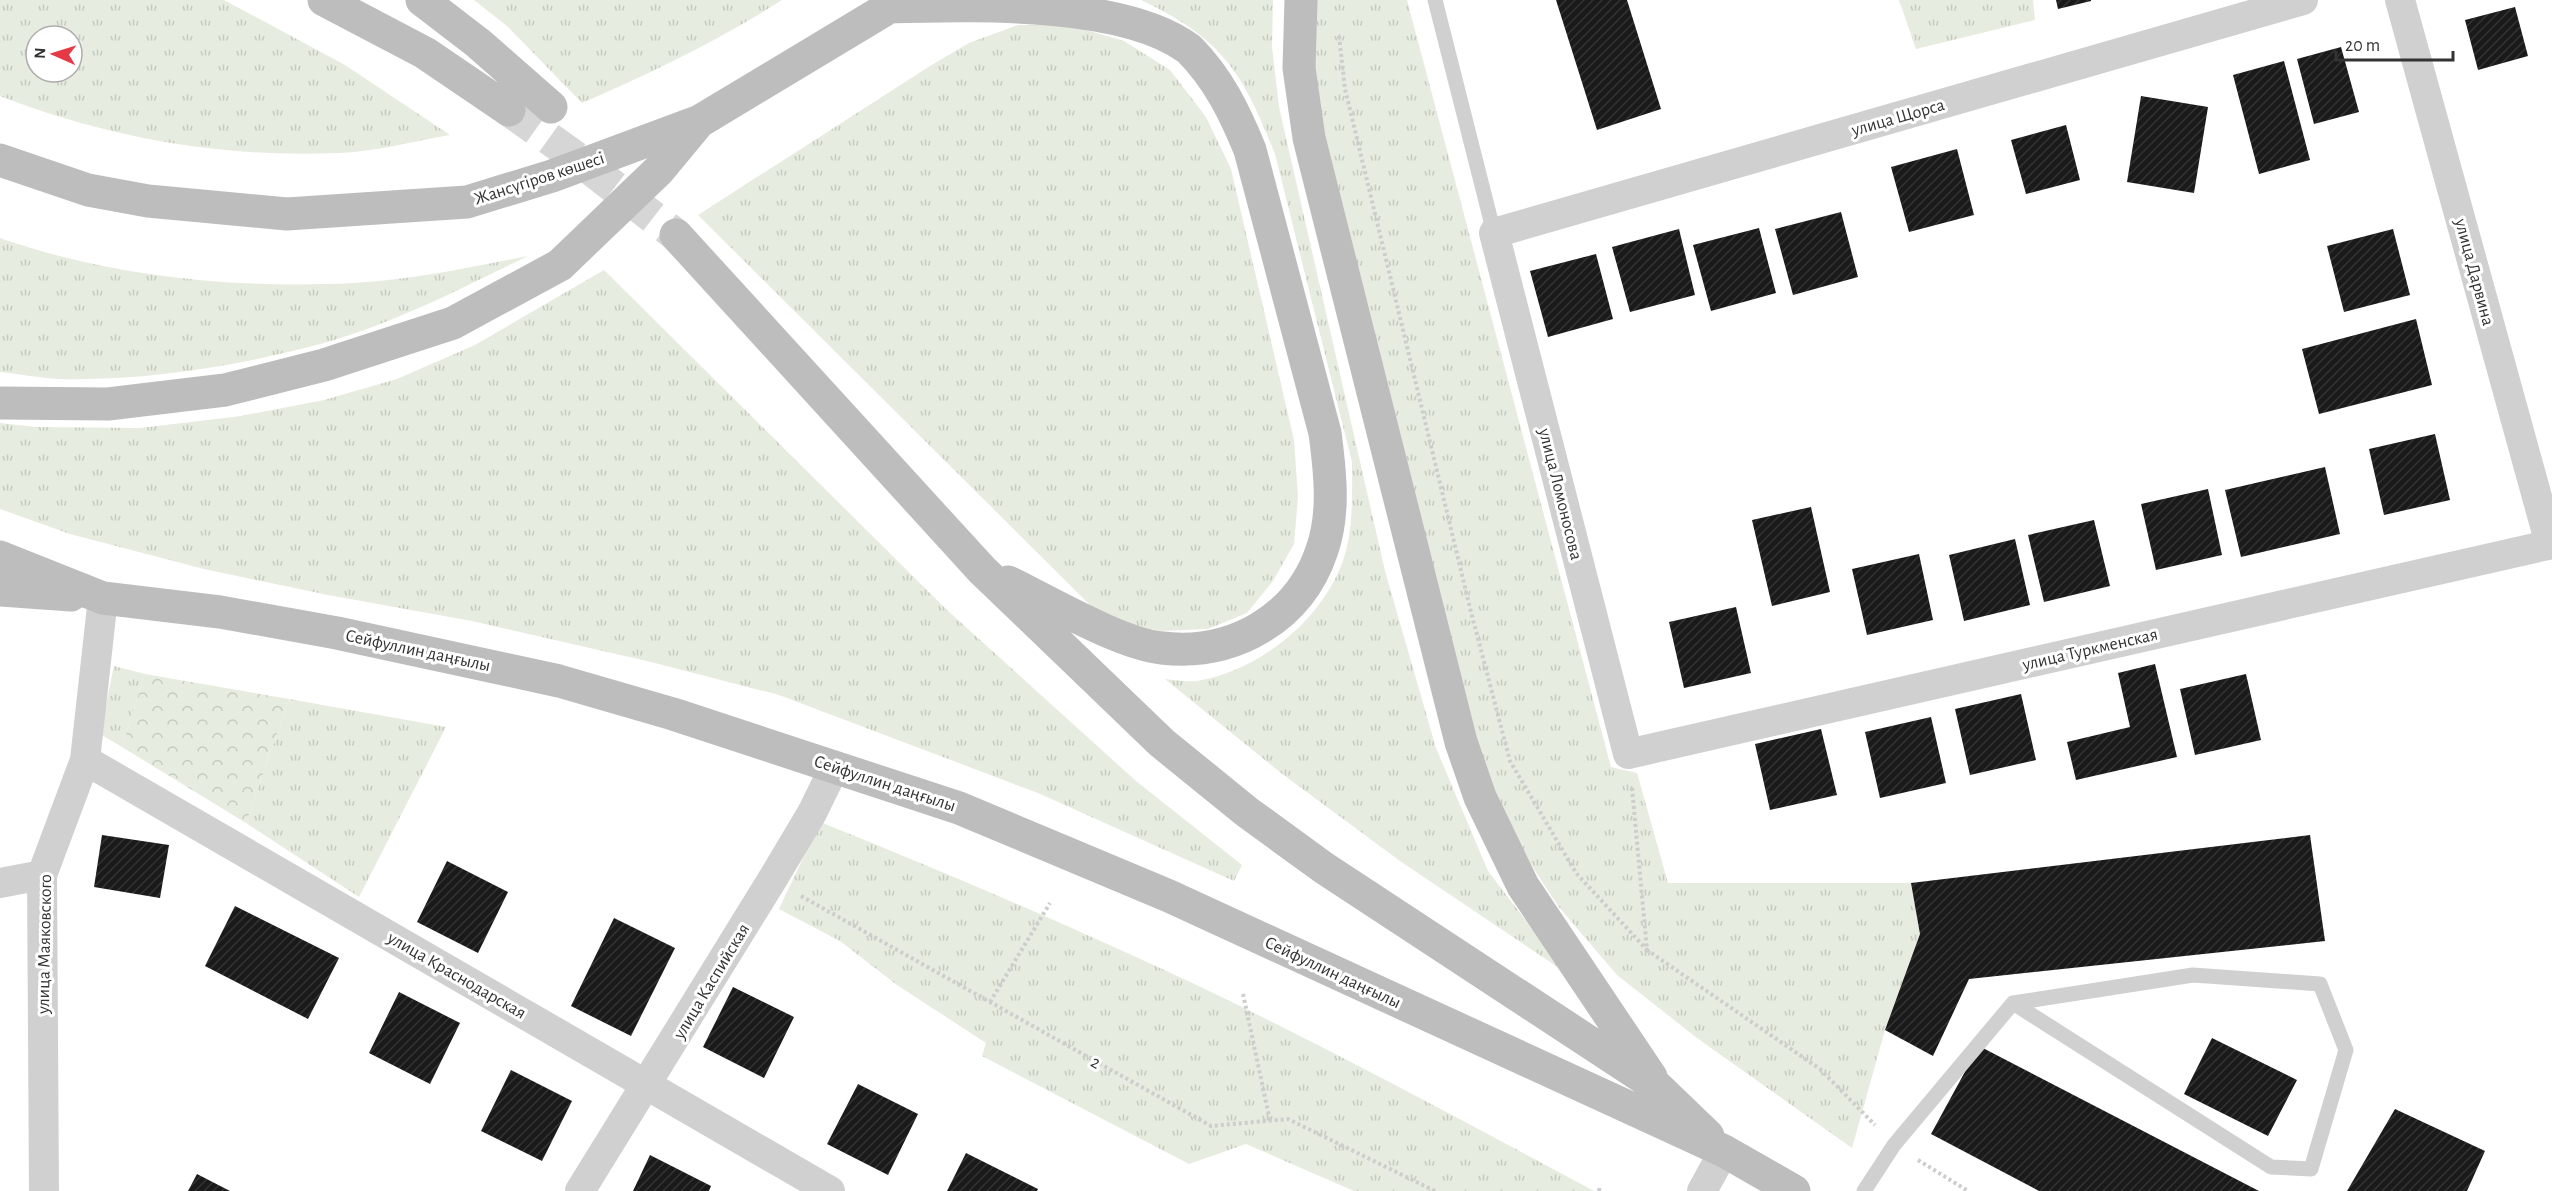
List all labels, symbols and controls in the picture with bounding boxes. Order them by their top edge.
north arrow [24,24,84,84]
scale bar [2336,24,2453,62]
text: 20 m [2345,37,2380,55]
text: N [32,47,48,59]
street label: улица Щорса [1849,96,1947,140]
street label: Жансүгіров көшесі [472,149,607,209]
street label: улица Дарвина [2451,216,2497,328]
street label: улица Ломоносова [1535,426,1585,562]
street label: улица Туркменская [2020,626,2160,675]
street label: Сейфуллин даңғылы [344,627,492,675]
street label: Сейфуллин даңғылы [812,753,958,815]
street label: улица Маяковского [35,874,55,1015]
street label: улица Каспийская [670,921,753,1043]
street label: улица Краснодарская [383,928,529,1023]
street label: Сейфуллин даңғылы [1262,933,1403,1012]
street label: 2 [1088,1053,1103,1073]

